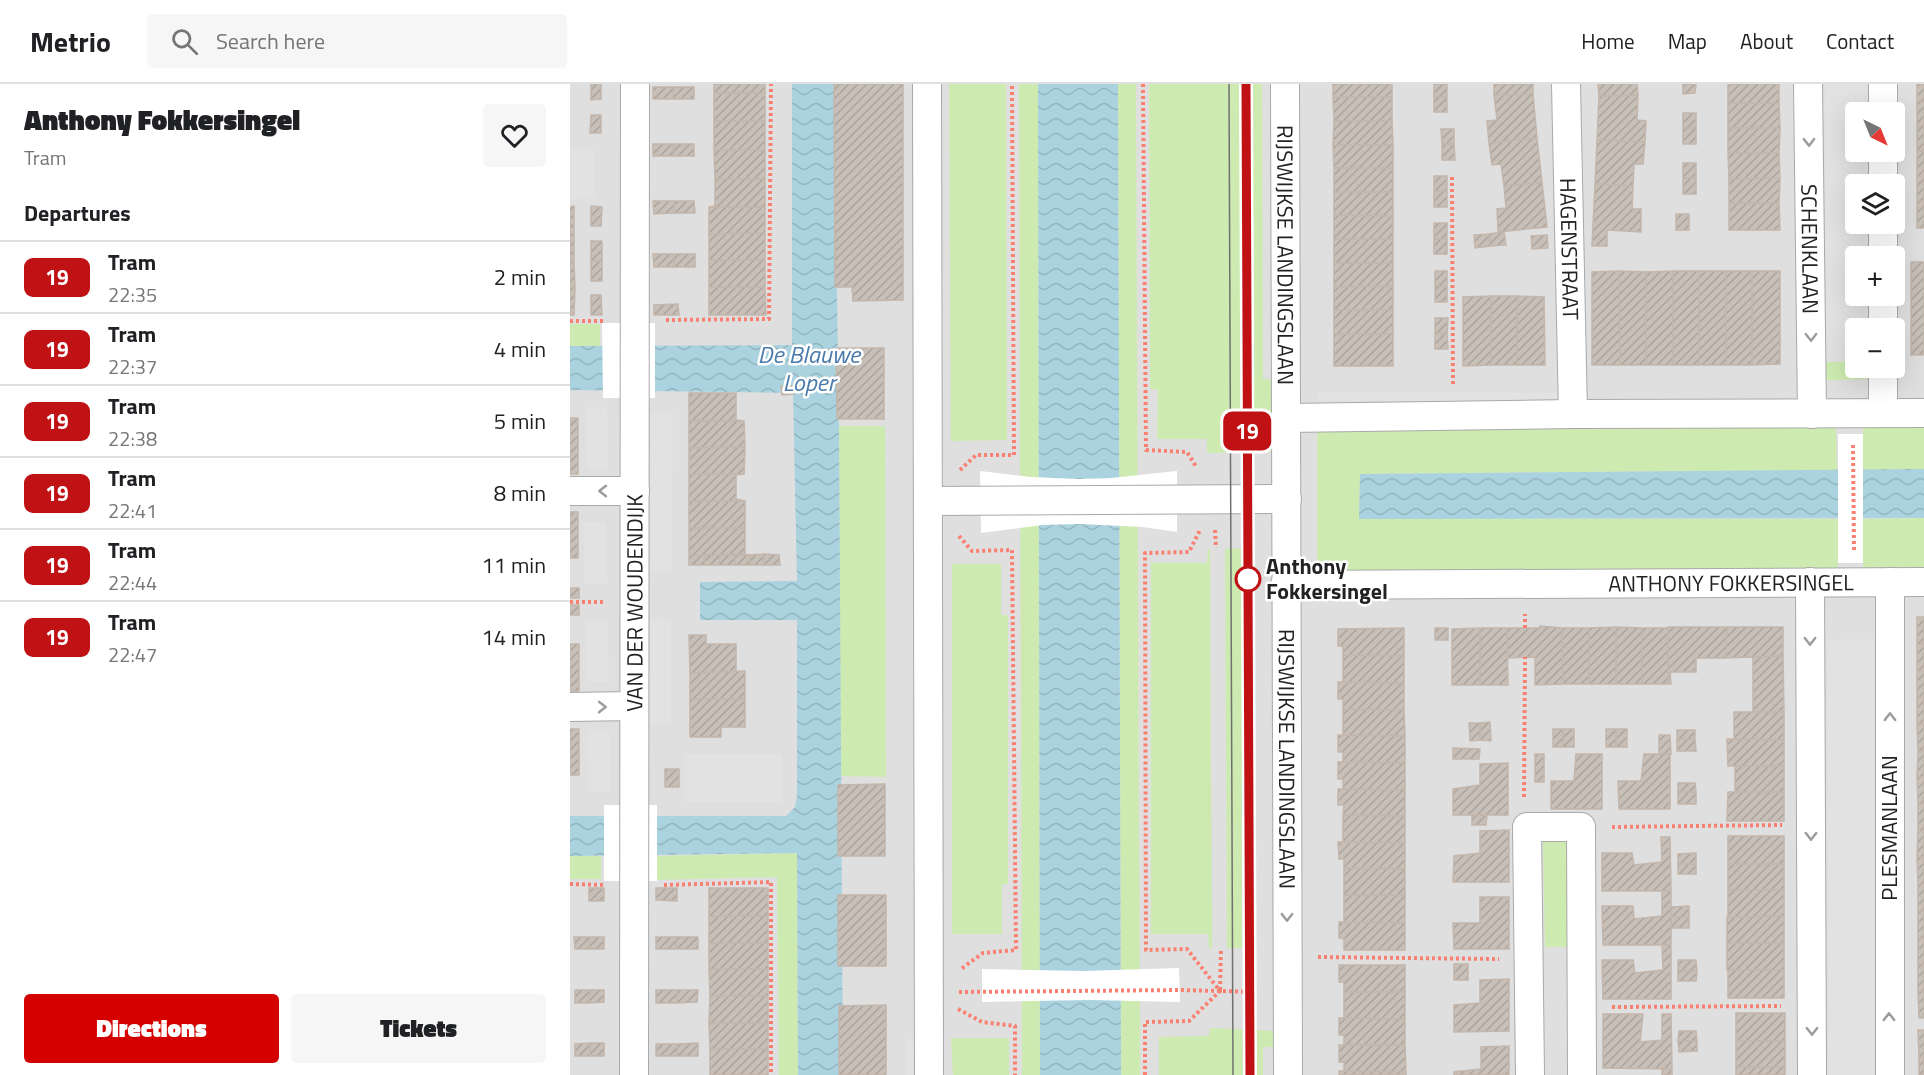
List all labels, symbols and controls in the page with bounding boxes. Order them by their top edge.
search box [147,14,567,68]
text: Metrio [30,20,111,63]
text: Search here [216,24,325,58]
icon: search [168,25,201,58]
text: Home [1581,25,1635,57]
text: Map [1668,25,1707,57]
text: About [1740,25,1793,57]
text: Contact [1826,25,1894,57]
text: Anthony Fokkersingel [24,98,300,141]
north arrow [1845,102,1905,162]
map controls [1845,102,1905,378]
button: heart [483,104,546,167]
street label: RIJSWIJKSE LANDINGSLAAN [1268,125,1303,385]
one-way arrow [1802,138,1815,147]
text: Tram [24,142,66,173]
button: layers [1845,174,1905,234]
street label: HAGENSTRAAT [1551,178,1588,321]
street label: SCHENKLAAN [1792,184,1828,314]
text: Departures [24,196,131,230]
text: Tram [108,245,156,279]
button: + [1845,246,1905,306]
text: 2 min [494,260,546,294]
text: 19 [45,261,69,293]
text: 22:35 [108,279,157,310]
text: Tram [108,317,156,351]
button: − [1845,318,1905,378]
text: 4 min [494,332,546,366]
text: 19 [45,333,69,365]
one-way arrow [1805,333,1817,342]
water label: De Blauwe Loper [758,336,862,400]
text: 22:37 [108,351,157,382]
text: Tram [108,389,156,423]
text: 5 min [494,404,546,438]
text: 19 [45,405,69,437]
line badge: 19 [1220,412,1274,450]
text: 19 [1235,415,1259,447]
text: 22:38 [108,423,157,454]
text: Tram [108,461,156,495]
text: 8 min [494,476,546,510]
text: 19 [45,477,69,509]
one-way arrow [598,485,607,497]
street label: VAN DER WOUDENDIJK [617,494,652,712]
text: 22:41 [108,495,157,526]
text: Tram [108,533,156,567]
text: 11 min [481,548,546,582]
text: 19 [45,549,69,581]
place label: Anthony Fokkersingel [1266,549,1388,608]
street label: ANTHONY FOKKERSINGEL [1608,565,1854,600]
marker: Anthony Fokkersingel [1235,566,1261,592]
text: 22:44 [108,567,157,598]
text: Tram [108,605,156,639]
text: 14 min [481,620,546,654]
text: 19 [45,621,69,653]
street label: RIJSWIJKSE LANDINGSLAAN [1270,629,1304,889]
one-way arrow [1804,636,1816,645]
text: 22:47 [108,639,157,670]
one-way arrow [597,701,606,713]
one-way arrow [1884,712,1896,721]
street label: PLESMANLAAN [1872,755,1906,901]
one-way arrow [1805,831,1817,840]
one-way arrow [1281,912,1293,921]
button: Directions [24,994,279,1063]
button: Tickets [291,994,546,1063]
one-way arrow [1883,1012,1895,1021]
one-way arrow [1806,1026,1818,1035]

